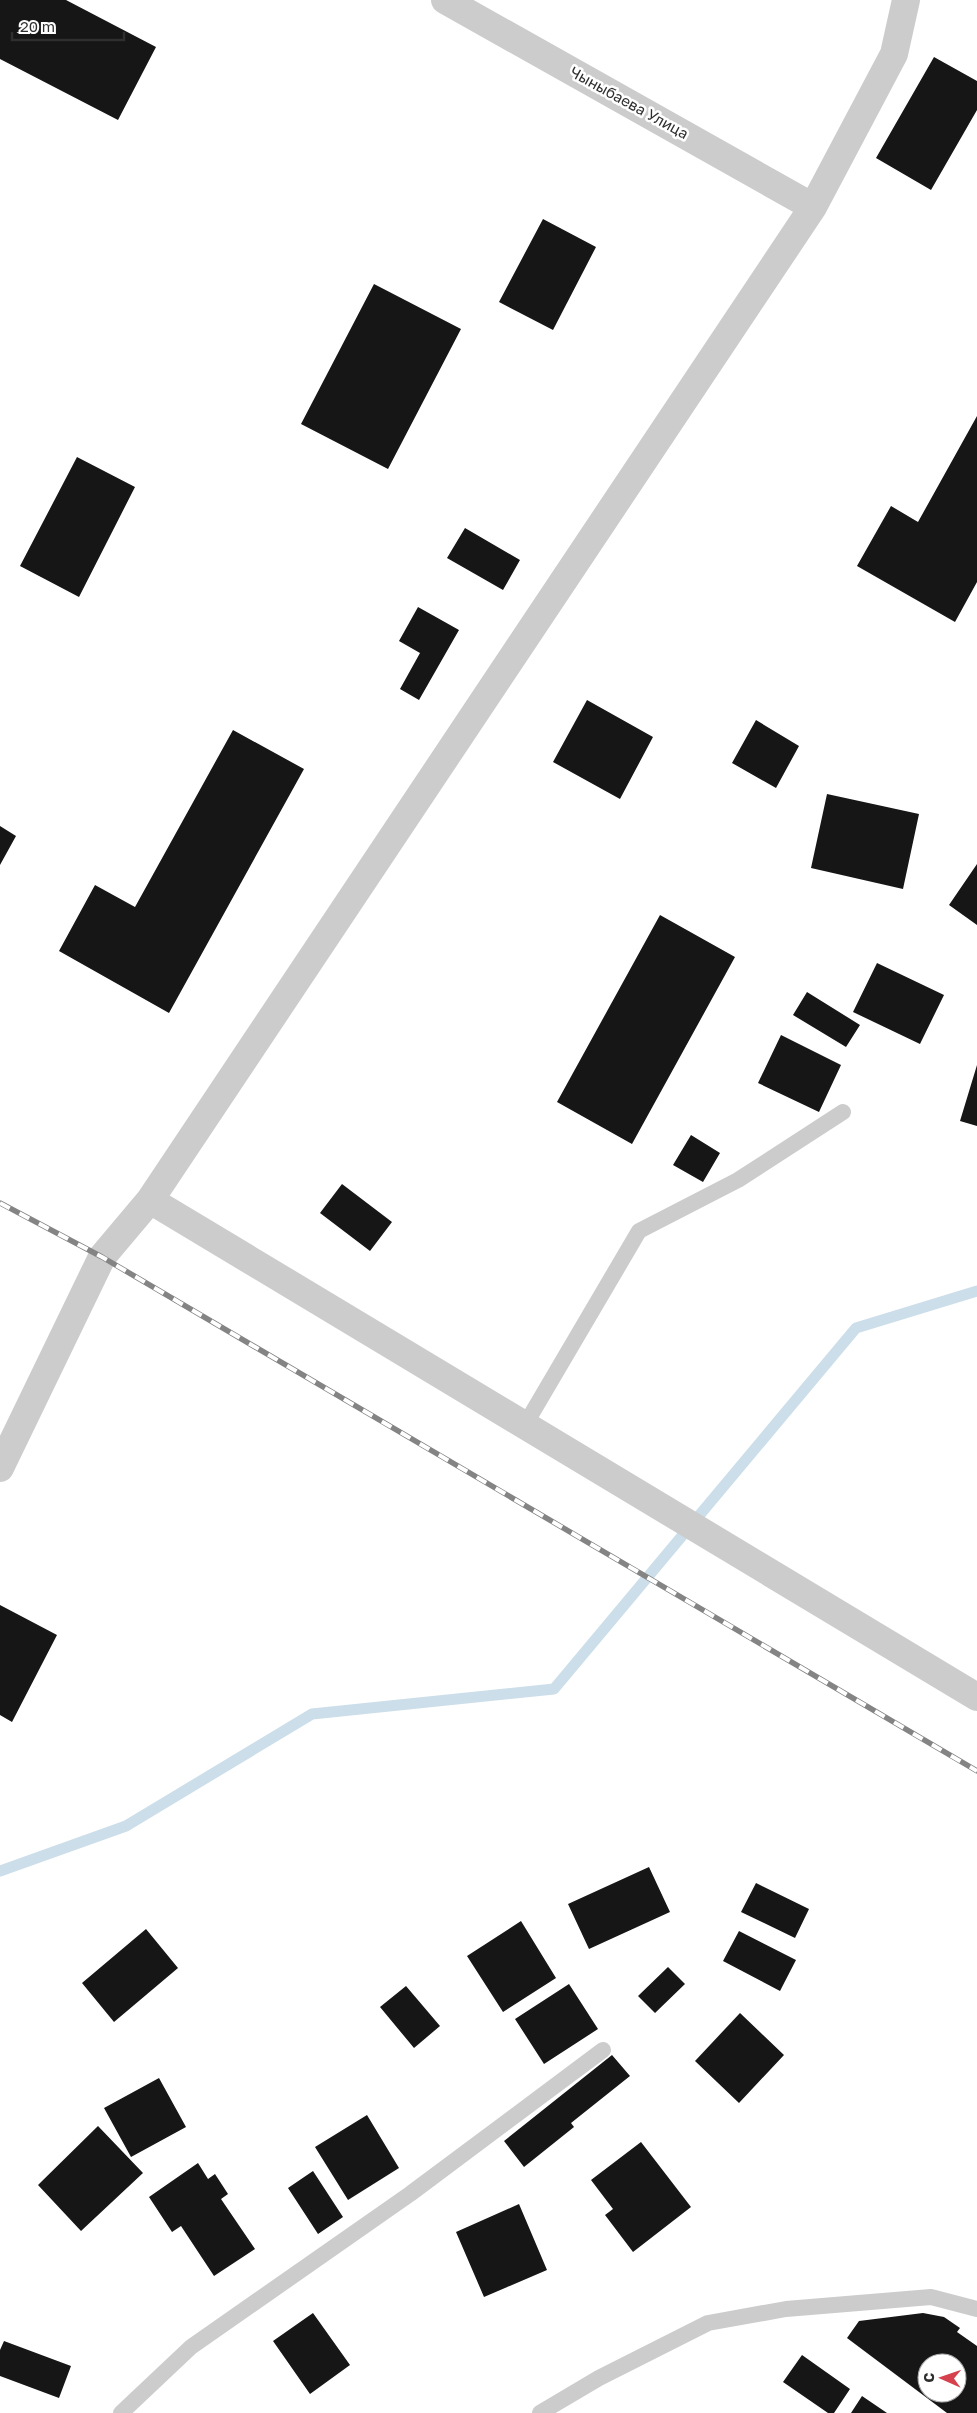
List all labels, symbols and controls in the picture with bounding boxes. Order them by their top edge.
scale bar [12,10,125,42]
text: 20 m [20,17,55,35]
street label: Чыныбаева Улица [567,62,692,142]
north arrow [917,2353,967,2403]
text: С [920,2372,937,2383]

